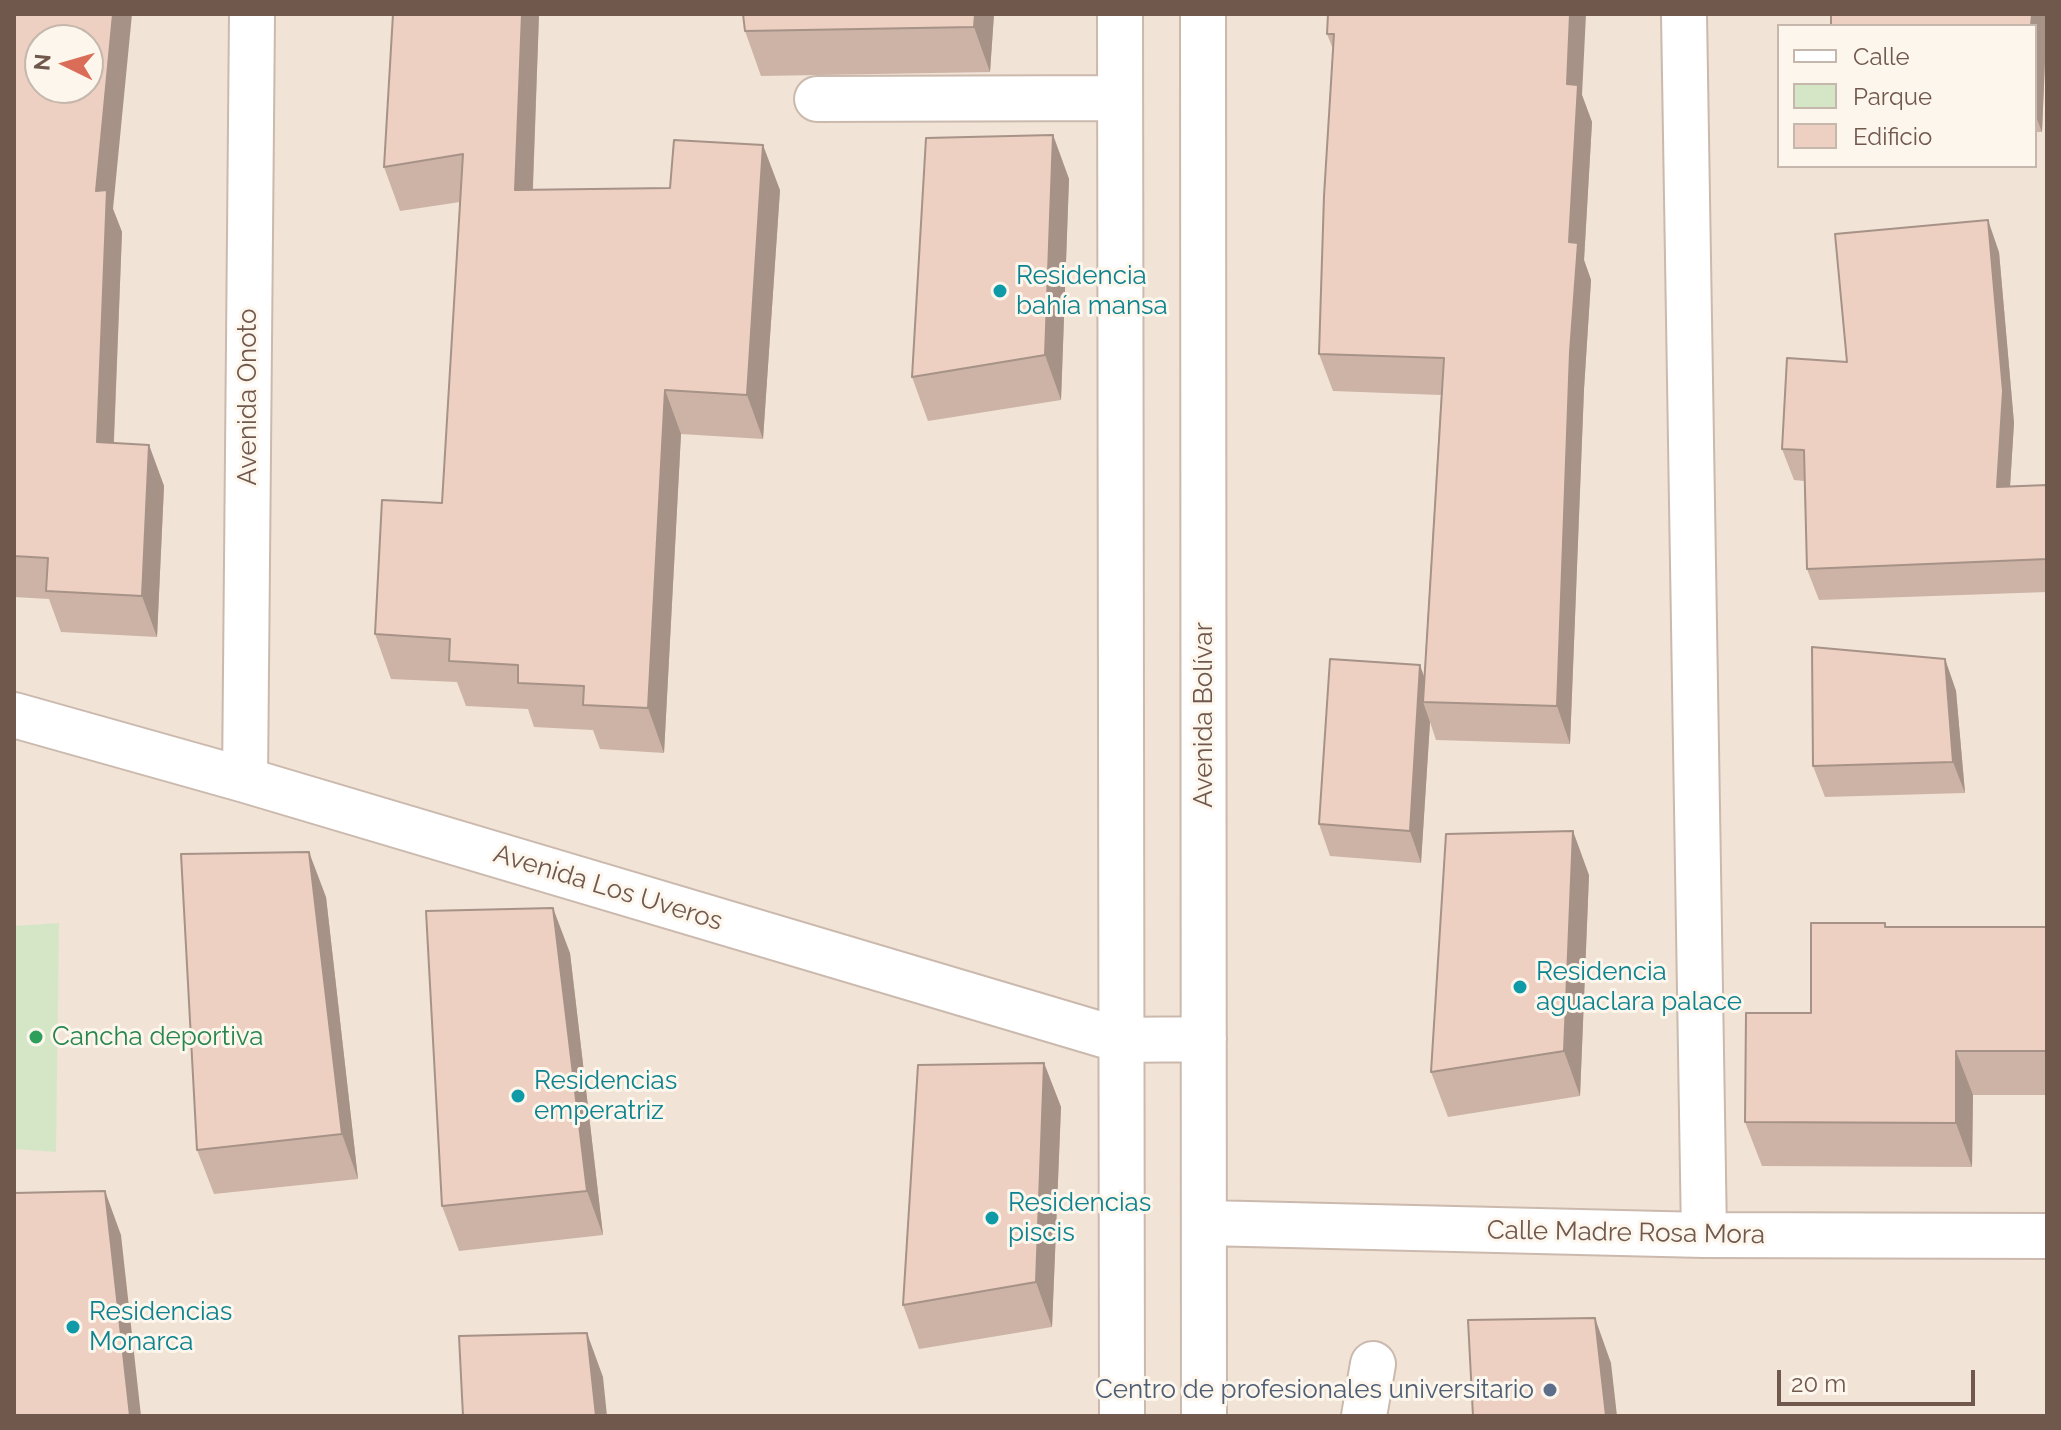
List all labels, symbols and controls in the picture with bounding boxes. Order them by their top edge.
north arrow [24,24,104,104]
legend [1777,24,2037,168]
text: Calle [1853,42,1910,71]
text: N [28,53,56,72]
text: Parque [1853,82,1932,111]
text: Edificio [1853,122,1932,151]
place label: Residencia bahía mansa [1016,260,1168,322]
marker: Residencia bahía mansa [991,282,1009,300]
street label: Avenida Onoto [232,309,264,485]
street label: Avenida Bolívar [1188,622,1220,808]
street label: Avenida Los Uveros [490,838,726,938]
place label: Residencia aguaclara palace [1536,956,1742,1018]
marker: Residencia aguaclara palace [1511,978,1529,996]
place label: Cancha deportiva [52,1021,264,1053]
marker: Cancha deportiva [27,1028,45,1046]
place label: Residencias emperatriz [534,1065,677,1126]
marker: Residencias emperatriz [509,1087,527,1105]
place label: Residencias piscis [1008,1187,1151,1248]
marker: Residencias piscis [983,1209,1001,1227]
street label: Calle Madre Rosa Mora [1487,1215,1765,1251]
place label: Residencias Monarca [89,1296,232,1358]
marker: Residencias Monarca [64,1318,82,1336]
scale bar [1781,1354,1979,1404]
text: 20 m [1791,1369,1846,1398]
place label: Centro de profesionales universitario [1095,1374,1534,1406]
marker: Centro de profesionales universitario [1541,1381,1559,1399]

